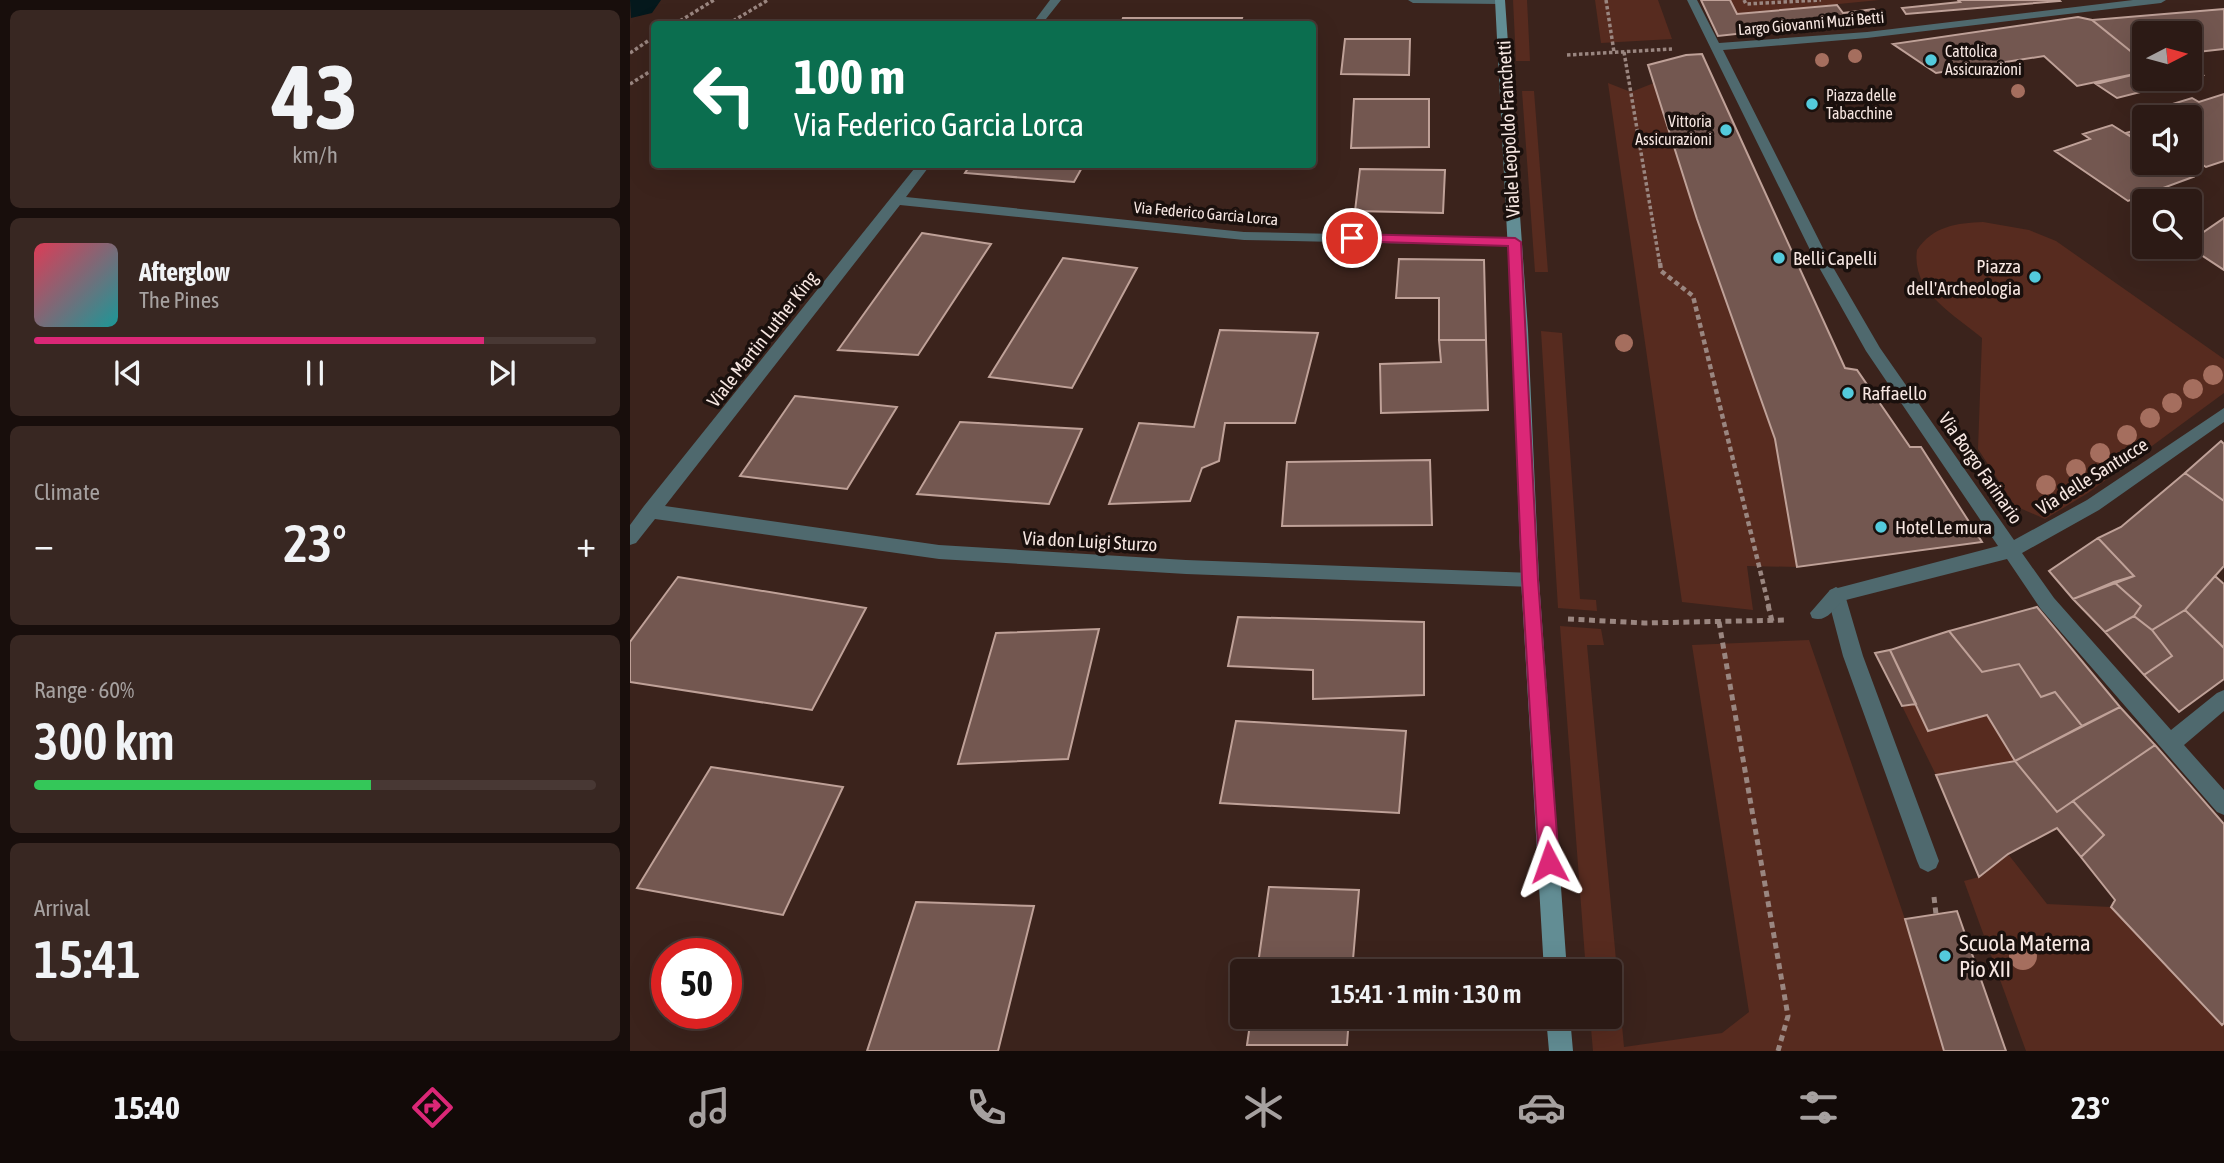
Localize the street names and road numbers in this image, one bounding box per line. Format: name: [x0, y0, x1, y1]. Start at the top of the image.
street label: Largo Giovanni Muzi Betti: [1737, 8, 1885, 39]
street label: Viale Leopoldo Franchetti: [1492, 40, 1524, 218]
street label: Via Federico Garcia Lorca: [1133, 198, 1279, 228]
street label: Viale Martin Luther King: [702, 266, 822, 411]
street label: Via Borgo Farinario: [1935, 408, 2027, 528]
street label: Via delle Santucce: [2032, 433, 2152, 519]
street label: Via don Luigi Sturzo: [1022, 526, 1158, 556]

